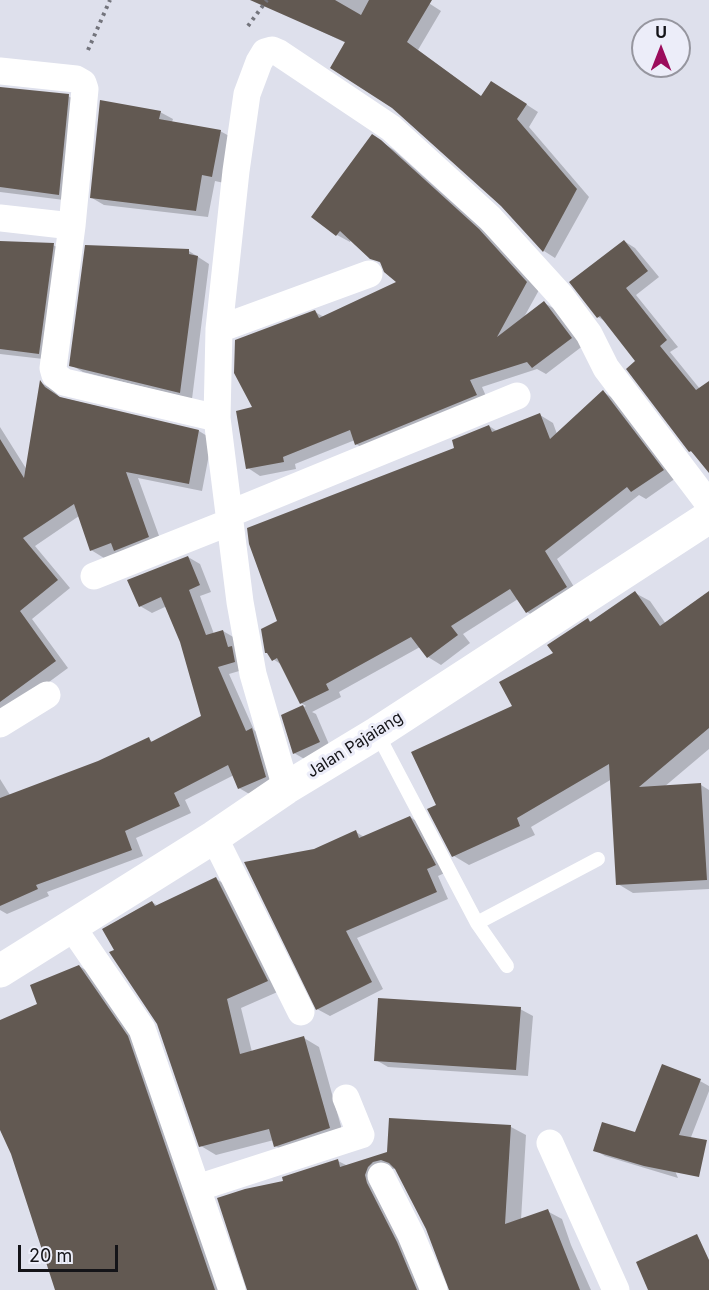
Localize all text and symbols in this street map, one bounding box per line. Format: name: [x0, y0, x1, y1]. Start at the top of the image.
north arrow: [631, 18, 691, 78]
text: U: [655, 22, 667, 42]
street label: Jalan Pajaiang: [304, 708, 406, 782]
scale bar: [21, 1233, 122, 1271]
text: 20 m: [29, 1245, 72, 1266]

